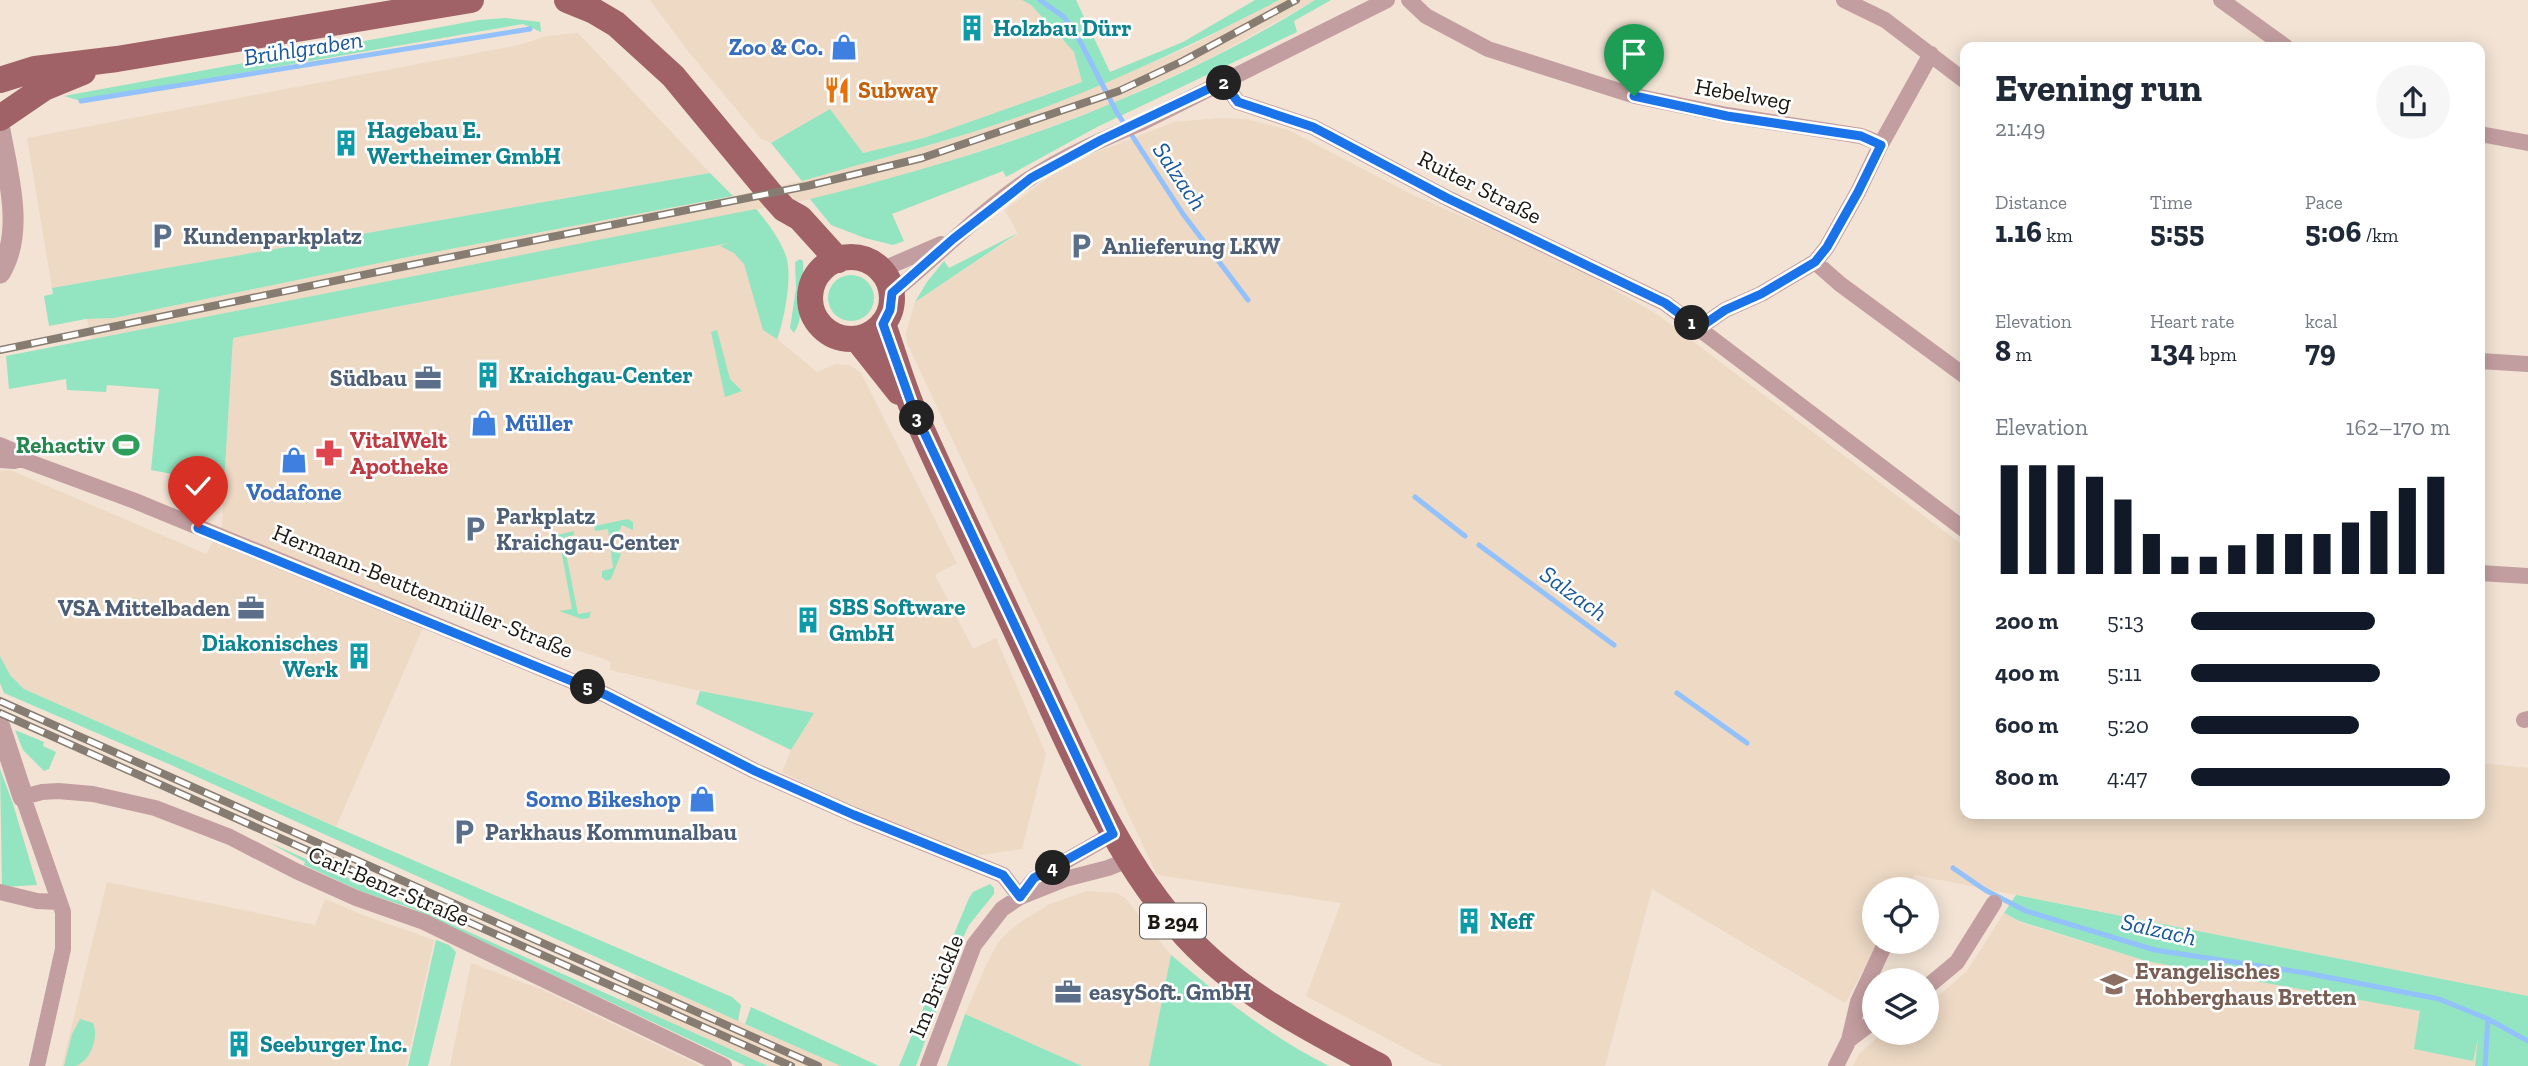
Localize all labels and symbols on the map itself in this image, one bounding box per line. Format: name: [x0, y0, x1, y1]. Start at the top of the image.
building icon: Holzbau Dürr: [957, 13, 987, 43]
place label: Holzbau Dürr: [993, 14, 1131, 42]
water label: Brühlgraben: [241, 24, 365, 72]
pin: [1604, 24, 1664, 96]
shop icon: Zoo & Co.: [829, 32, 859, 62]
place label: Zoo & Co.: [729, 33, 823, 61]
pin: 2: [1206, 66, 1242, 100]
street label: Hebelweg: [1693, 72, 1794, 116]
restaurant icon: Subway: [822, 75, 852, 105]
place label: Subway: [858, 76, 938, 104]
place label: Hagebau E. Wertheimer GmbH: [367, 116, 561, 170]
building icon: Hagebau E. Wertheimer GmbH: [331, 128, 361, 158]
water label: Salzach: [1147, 136, 1213, 216]
street label: Ruiter Straße: [1414, 144, 1546, 230]
parking icon: Kundenparkplatz: [147, 221, 177, 251]
place label: Kundenparkplatz: [183, 222, 362, 250]
parking icon: Anlieferung LKW: [1066, 231, 1096, 261]
place label: Anlieferung LKW: [1102, 232, 1281, 260]
pin: 1: [1674, 306, 1710, 340]
building icon: Kraichgau-Center: [473, 360, 503, 390]
place label: Kraichgau-Center: [509, 361, 693, 389]
office icon: Südbau: [413, 363, 443, 393]
place label: Südbau: [330, 364, 408, 392]
pin: 3: [900, 400, 934, 436]
shop icon: Müller: [469, 408, 499, 438]
place label: Müller: [505, 409, 573, 437]
place label: VitalWelt Apotheke: [350, 426, 448, 480]
sports icon: Rehactiv: [111, 430, 141, 460]
place label: Rehactiv: [16, 431, 105, 459]
pharmacy icon: VitalWelt Apotheke: [314, 438, 344, 468]
shop icon: Vodafone: [279, 445, 309, 475]
pin: [168, 456, 228, 528]
place label: Vodafone: [246, 478, 342, 506]
place label: Parkplatz Kraichgau-Center: [496, 502, 680, 556]
parking icon: Parkplatz Kraichgau-Center: [460, 514, 490, 544]
street label: Hermann-Beuttenmüller-Straße: [269, 518, 577, 664]
water label: Salzach: [1535, 559, 1613, 627]
office icon: VSA Mittelbaden: [236, 593, 266, 623]
place label: SBS Software GmbH: [829, 593, 965, 647]
place label: VSA Mittelbaden: [58, 594, 230, 622]
building icon: SBS Software GmbH: [793, 605, 823, 635]
place label: Diakonisches Werk: [202, 629, 338, 683]
building icon: Diakonisches Werk: [344, 641, 374, 671]
pin: 5: [570, 670, 606, 704]
shop icon: Somo Bikeshop: [687, 784, 717, 814]
place label: Somo Bikeshop: [526, 785, 681, 813]
parking icon: Parkhaus Kommunalbau: [449, 817, 479, 847]
place label: Parkhaus Kommunalbau: [485, 818, 737, 846]
street label: Carl-Benz-Straße: [304, 839, 474, 933]
pin: 4: [1036, 850, 1070, 886]
road number: B 294: [1140, 904, 1206, 939]
building icon: Neff: [1454, 906, 1484, 936]
water label: Salzach: [2119, 906, 2199, 952]
place label: Neff: [1490, 907, 1535, 935]
street label: Im Brückle: [903, 930, 969, 1042]
place label: Evangelisches Hohberghaus Bretten: [2135, 957, 2357, 1011]
school or university icon: Evangelisches Hohberghaus Bretten: [2099, 969, 2129, 999]
office icon: easySoft. GmbH: [1053, 977, 1083, 1007]
place label: easySoft. GmbH: [1089, 978, 1251, 1006]
building icon: Seeburger Inc.: [224, 1029, 254, 1059]
place label: Seeburger Inc.: [260, 1030, 407, 1058]

